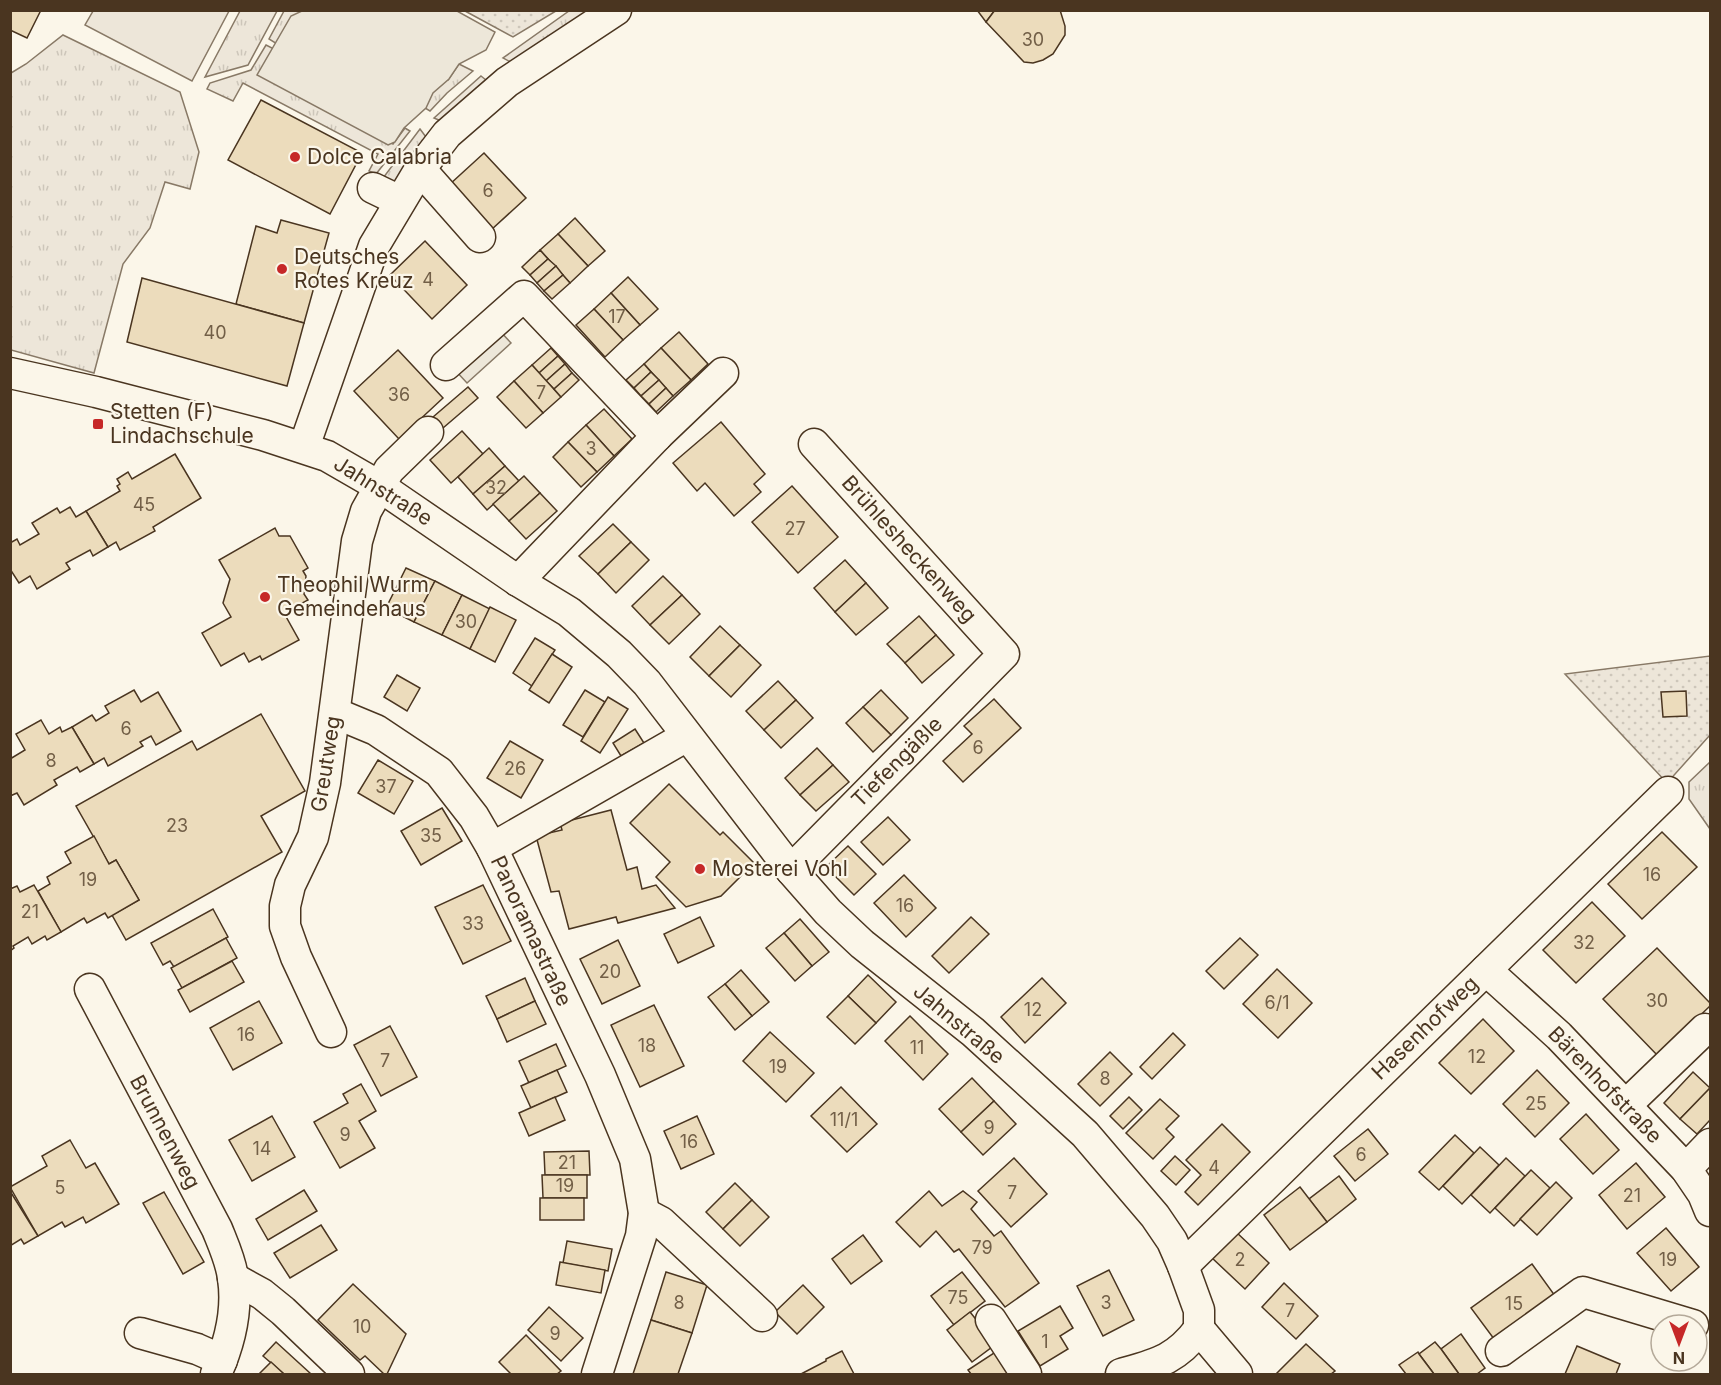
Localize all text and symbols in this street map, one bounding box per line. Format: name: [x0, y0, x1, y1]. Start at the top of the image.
house number: 30: [1022, 29, 1044, 50]
place label: Dolce Calabria: [307, 144, 452, 169]
marker: Dolce Calabria: [288, 150, 302, 164]
house number: 6: [482, 180, 494, 201]
place label: Deutsches Rotes Kreuz: [294, 244, 414, 293]
marker: Deutsches Rotes Kreuz: [275, 262, 289, 276]
house number: 4: [422, 269, 434, 290]
house number: 17: [608, 306, 626, 327]
house number: 40: [204, 322, 226, 343]
house number: 7: [536, 382, 546, 403]
house number: 36: [388, 384, 410, 405]
place label: Stetten (F) Lindachschule: [110, 399, 254, 448]
marker: Stetten (F) Lindachschule: [91, 417, 105, 431]
house number: 3: [585, 438, 597, 459]
street label: Jahnstraße: [329, 450, 437, 531]
street label: Brühlesheckenweg: [837, 470, 982, 627]
house number: 32: [485, 477, 507, 498]
house number: 45: [133, 494, 155, 515]
house number: 27: [784, 518, 806, 539]
place label: Theophil Wurm Gemeindehaus: [277, 572, 429, 621]
marker: Theophil Wurm Gemeindehaus: [258, 590, 272, 604]
house number: 30: [455, 611, 477, 632]
street label: Tiefengäßle: [846, 711, 947, 812]
street label: Greutweg: [306, 714, 345, 814]
house number: 6: [120, 718, 132, 739]
house number: 6: [972, 737, 984, 758]
house number: 8: [45, 750, 57, 771]
house number: 26: [504, 758, 526, 779]
house number: 37: [375, 776, 397, 797]
house number: 23: [166, 815, 188, 836]
house number: 35: [420, 825, 442, 846]
street label: Panoramastraße: [486, 852, 577, 1010]
place label: Mosterei Vohl: [712, 856, 848, 881]
marker: Mosterei Vohl: [693, 862, 707, 876]
house number: 16: [1643, 864, 1661, 885]
house number: 19: [79, 869, 97, 890]
house number: 16: [896, 895, 914, 916]
house number: 21: [21, 901, 39, 922]
house number: 33: [462, 913, 484, 934]
house number: 32: [1573, 932, 1595, 953]
house number: 20: [599, 961, 621, 982]
street label: Hasenhofweg: [1366, 971, 1483, 1085]
street label: Jahnstraße: [909, 978, 1010, 1069]
house number: 30: [1646, 990, 1668, 1011]
house number: 6/1: [1265, 992, 1289, 1013]
house number: 12: [1024, 999, 1042, 1020]
street label: Bärenhofstraße: [1543, 1021, 1667, 1148]
house number: 16: [237, 1024, 255, 1045]
house number: 18: [638, 1035, 656, 1056]
house number: 11: [910, 1037, 924, 1058]
house number: 12: [1468, 1046, 1486, 1067]
house number: 7: [380, 1050, 390, 1071]
house number: 19: [769, 1056, 787, 1077]
house number: 8: [1099, 1068, 1111, 1089]
street label: Brunnenweg: [125, 1071, 206, 1193]
house number: 25: [1525, 1093, 1547, 1114]
house number: 11/1: [830, 1109, 858, 1130]
house number: 9: [983, 1117, 995, 1138]
house number: 9: [339, 1124, 351, 1145]
house number: 16: [680, 1131, 698, 1152]
house number: 14: [253, 1138, 271, 1159]
house number: 6: [1355, 1144, 1367, 1165]
house number: 21: [558, 1152, 576, 1173]
house number: 4: [1208, 1157, 1220, 1178]
house number: 19: [556, 1175, 574, 1196]
house number: 5: [55, 1177, 65, 1198]
house number: 7: [1007, 1182, 1017, 1203]
house number: 21: [1623, 1185, 1641, 1206]
house number: 79: [971, 1237, 993, 1258]
house number: 2: [1235, 1249, 1245, 1270]
house number: 19: [1659, 1249, 1677, 1270]
house number: 75: [948, 1287, 968, 1308]
house number: 8: [673, 1292, 685, 1313]
house number: 3: [1100, 1292, 1112, 1313]
house number: 15: [1505, 1293, 1523, 1314]
house number: 7: [1285, 1300, 1295, 1321]
north arrow: [1649, 1313, 1709, 1373]
house number: 10: [353, 1316, 371, 1337]
house number: 9: [549, 1323, 561, 1344]
house number: 1: [1041, 1331, 1049, 1352]
text: N: [1673, 1348, 1685, 1368]

